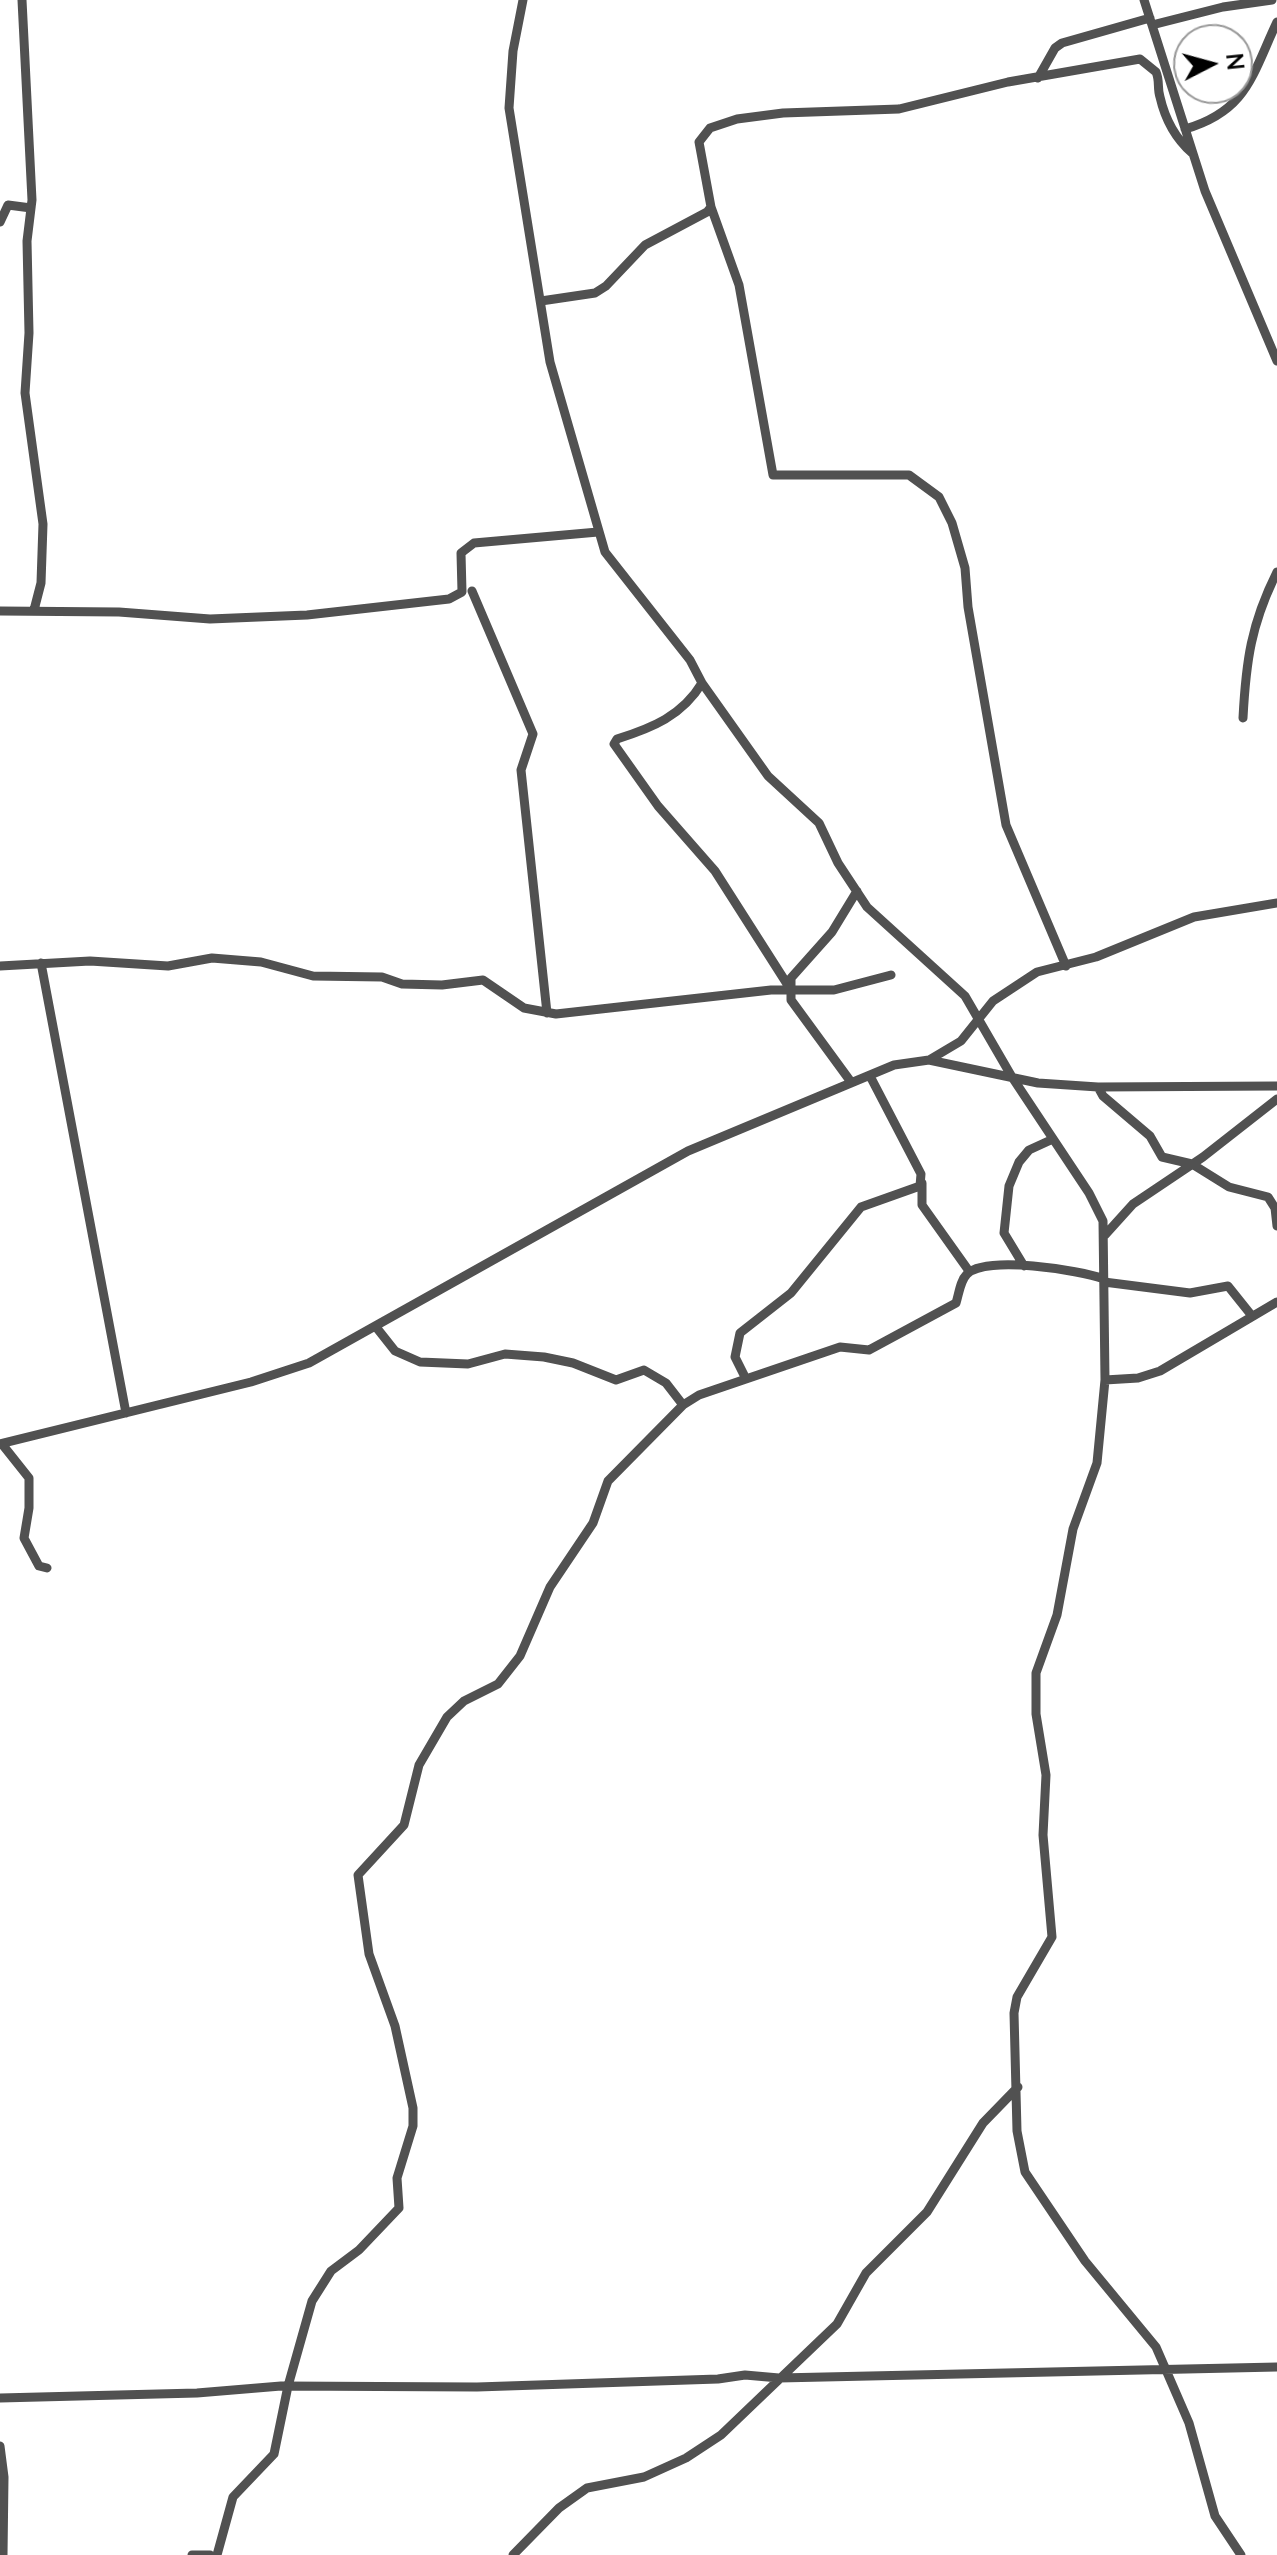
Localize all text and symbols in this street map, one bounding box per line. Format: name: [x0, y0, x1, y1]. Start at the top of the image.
north arrow: [1173, 24, 1253, 104]
text: N: [1221, 52, 1250, 71]

